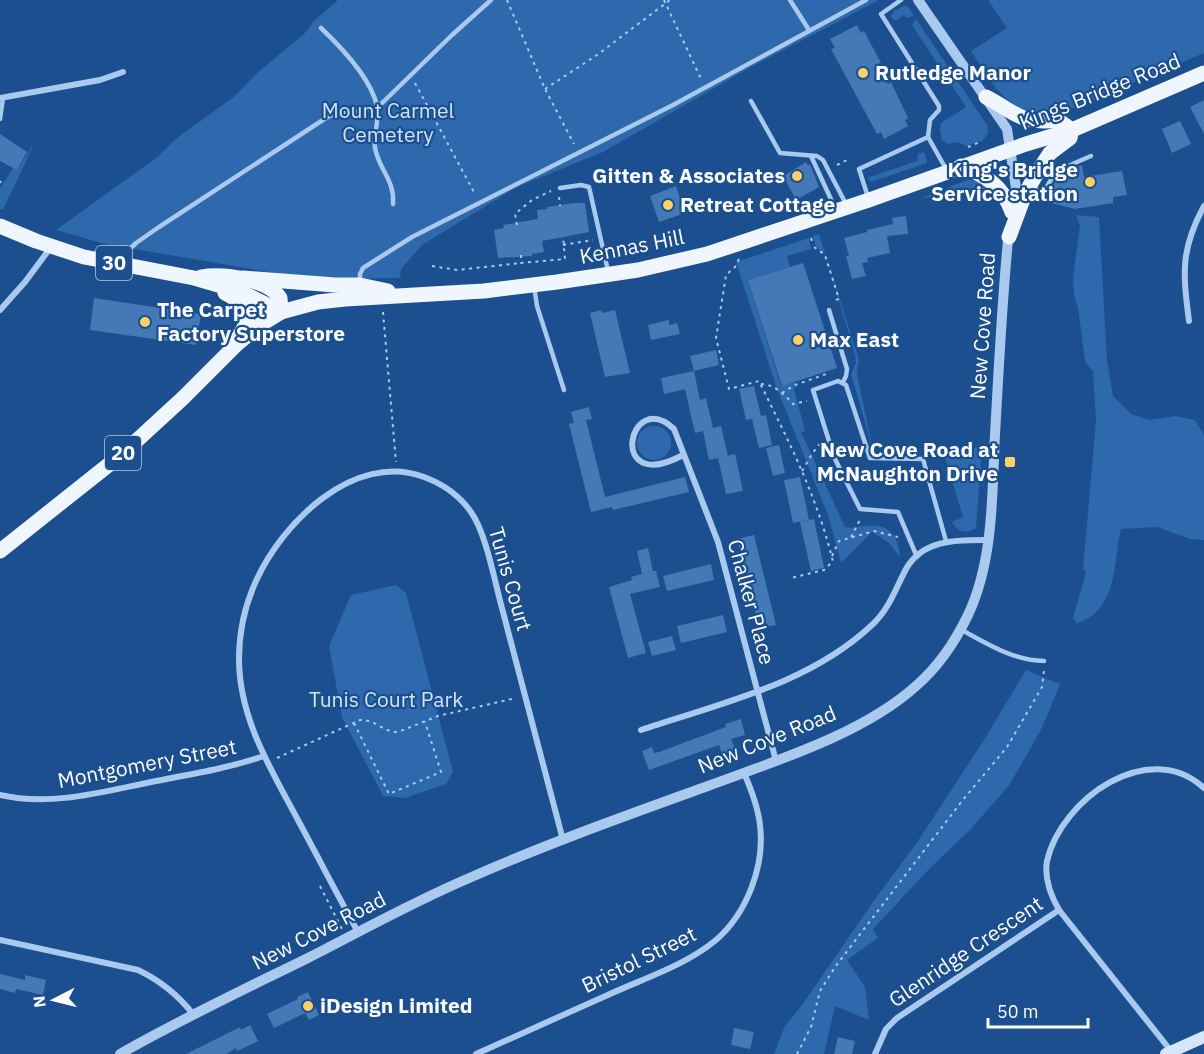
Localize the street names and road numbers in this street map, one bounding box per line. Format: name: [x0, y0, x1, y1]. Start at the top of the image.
street label: Kings Bridge Road: [1015, 46, 1184, 136]
street label: Kennas Hill: [577, 222, 687, 270]
road number: 30: [96, 246, 132, 280]
street label: New Cove Road: [963, 252, 1001, 400]
road number: 20: [105, 436, 141, 470]
street label: Tunis Court: [483, 523, 539, 634]
street label: Chalker Place: [722, 536, 782, 667]
street label: New Cove Road: [693, 699, 840, 780]
street label: Montgomery Street: [55, 732, 239, 794]
street label: New Cove Road: [247, 884, 390, 976]
street label: Glenridge Crescent: [883, 889, 1048, 1013]
street label: Bristol Street: [577, 919, 700, 999]

